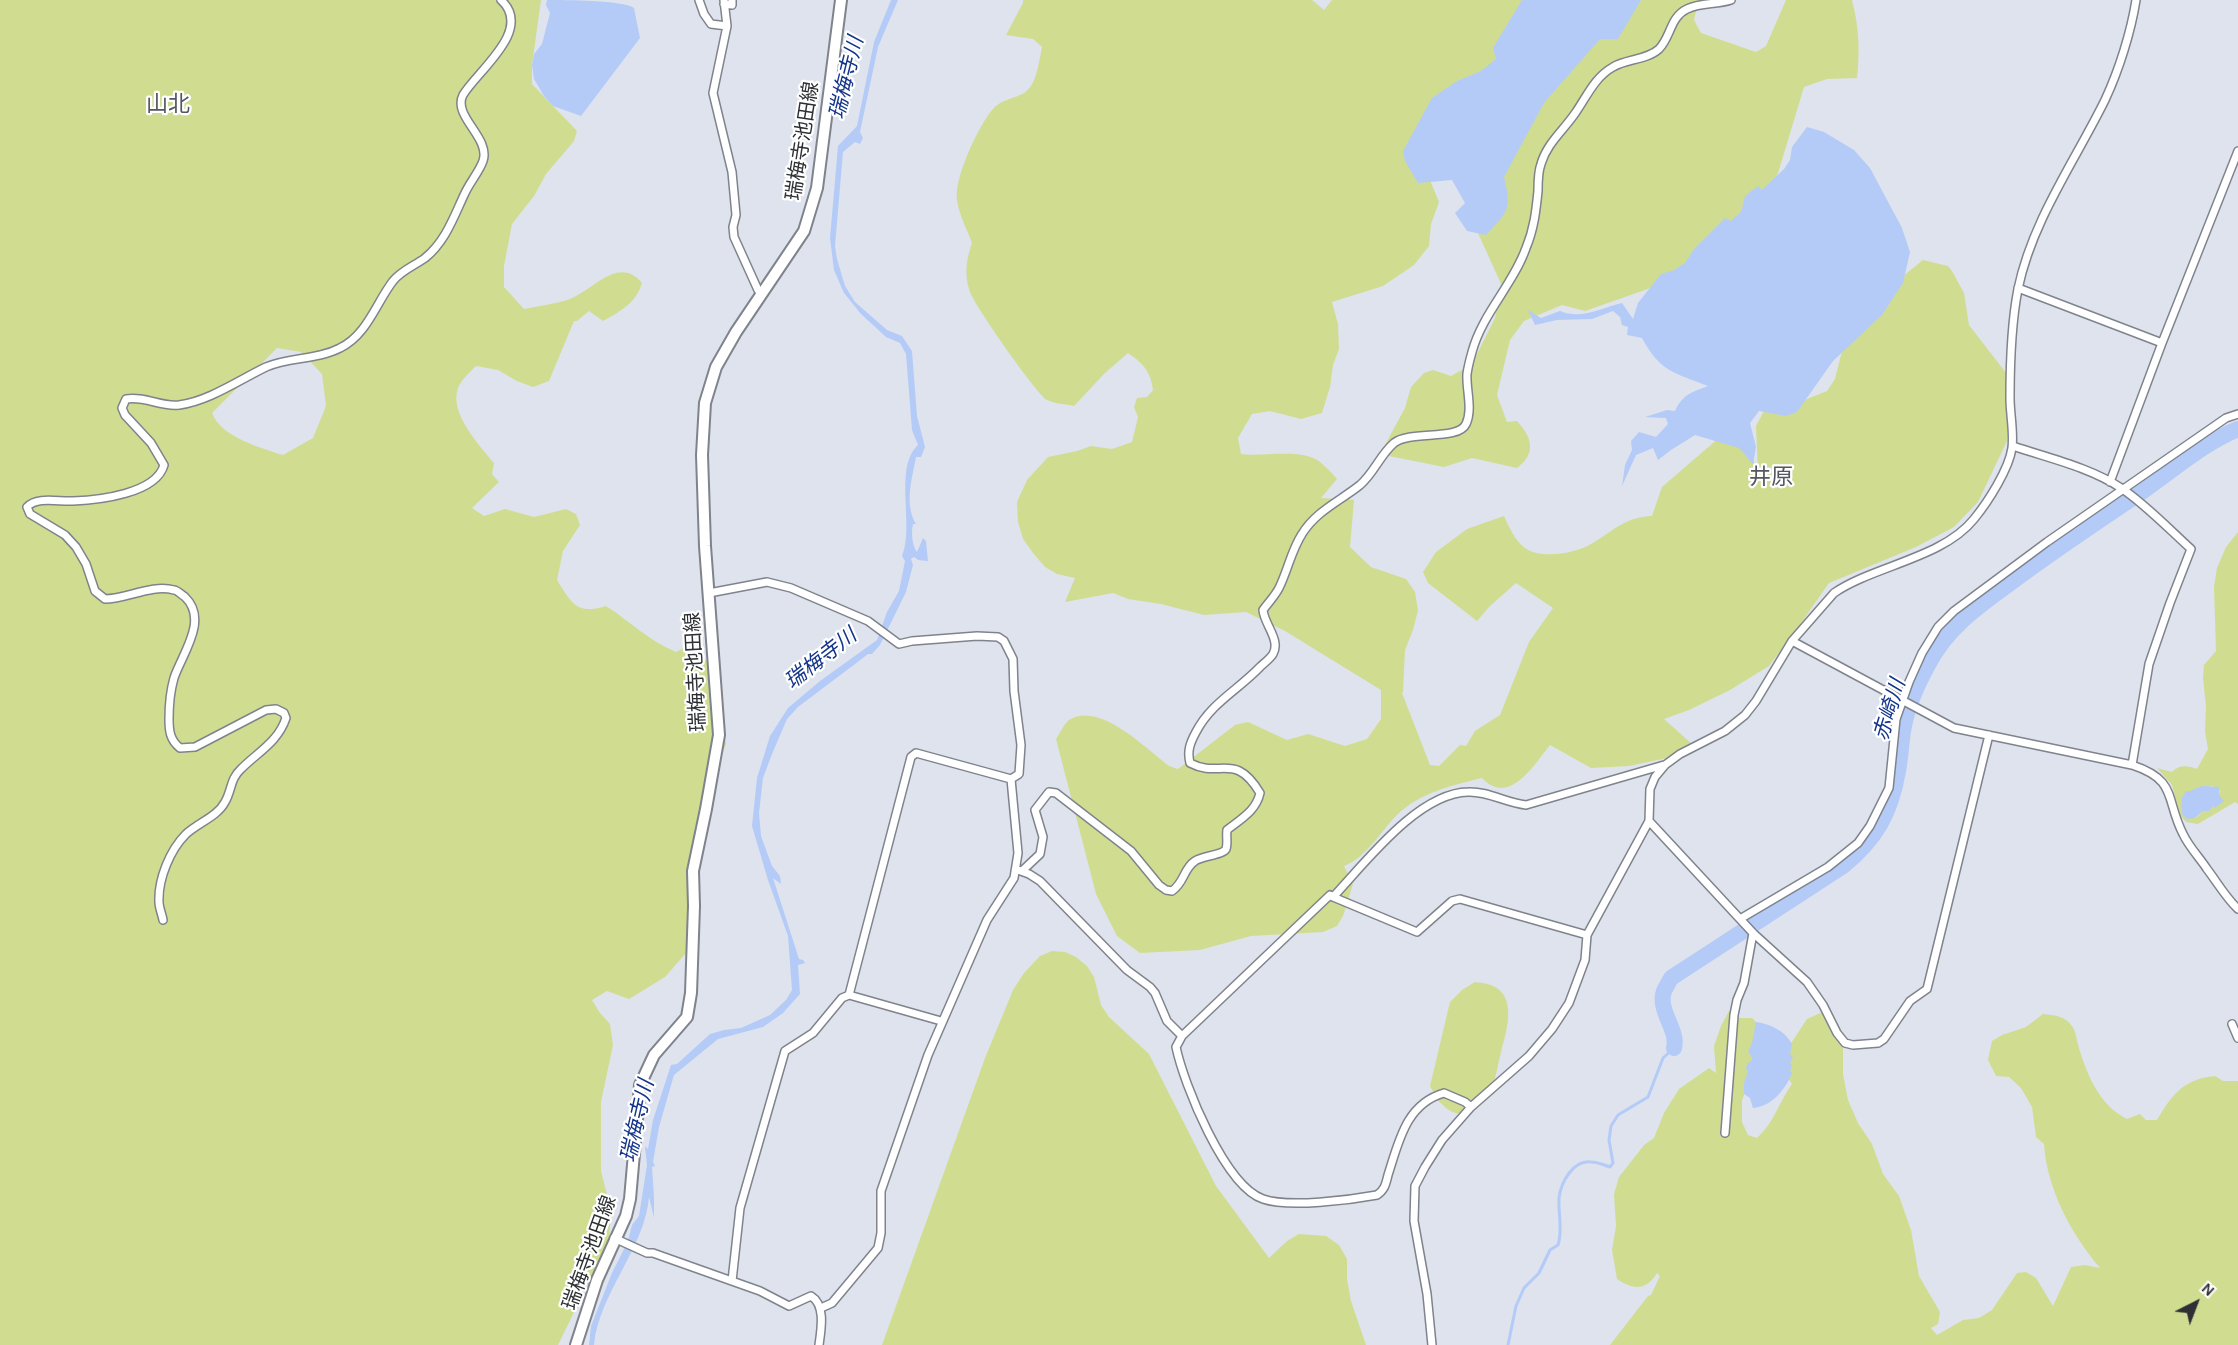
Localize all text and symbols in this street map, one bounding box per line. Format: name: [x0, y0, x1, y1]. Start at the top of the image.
water label: 瑞梅寺川: [825, 34, 869, 122]
street label: 瑞梅寺池田線: [782, 80, 824, 202]
district label: 山北: [146, 92, 190, 118]
district label: 井原: [1749, 465, 1793, 491]
street label: 瑞梅寺池田線: [681, 611, 711, 733]
water label: 瑞梅寺川: [780, 623, 862, 695]
water label: 赤崎川: [1869, 676, 1911, 744]
water label: 瑞梅寺川: [616, 1077, 660, 1165]
street label: 瑞梅寺池田線: [558, 1193, 622, 1313]
north arrow: [2166, 1273, 2226, 1333]
text: N: [2198, 1278, 2219, 1300]

